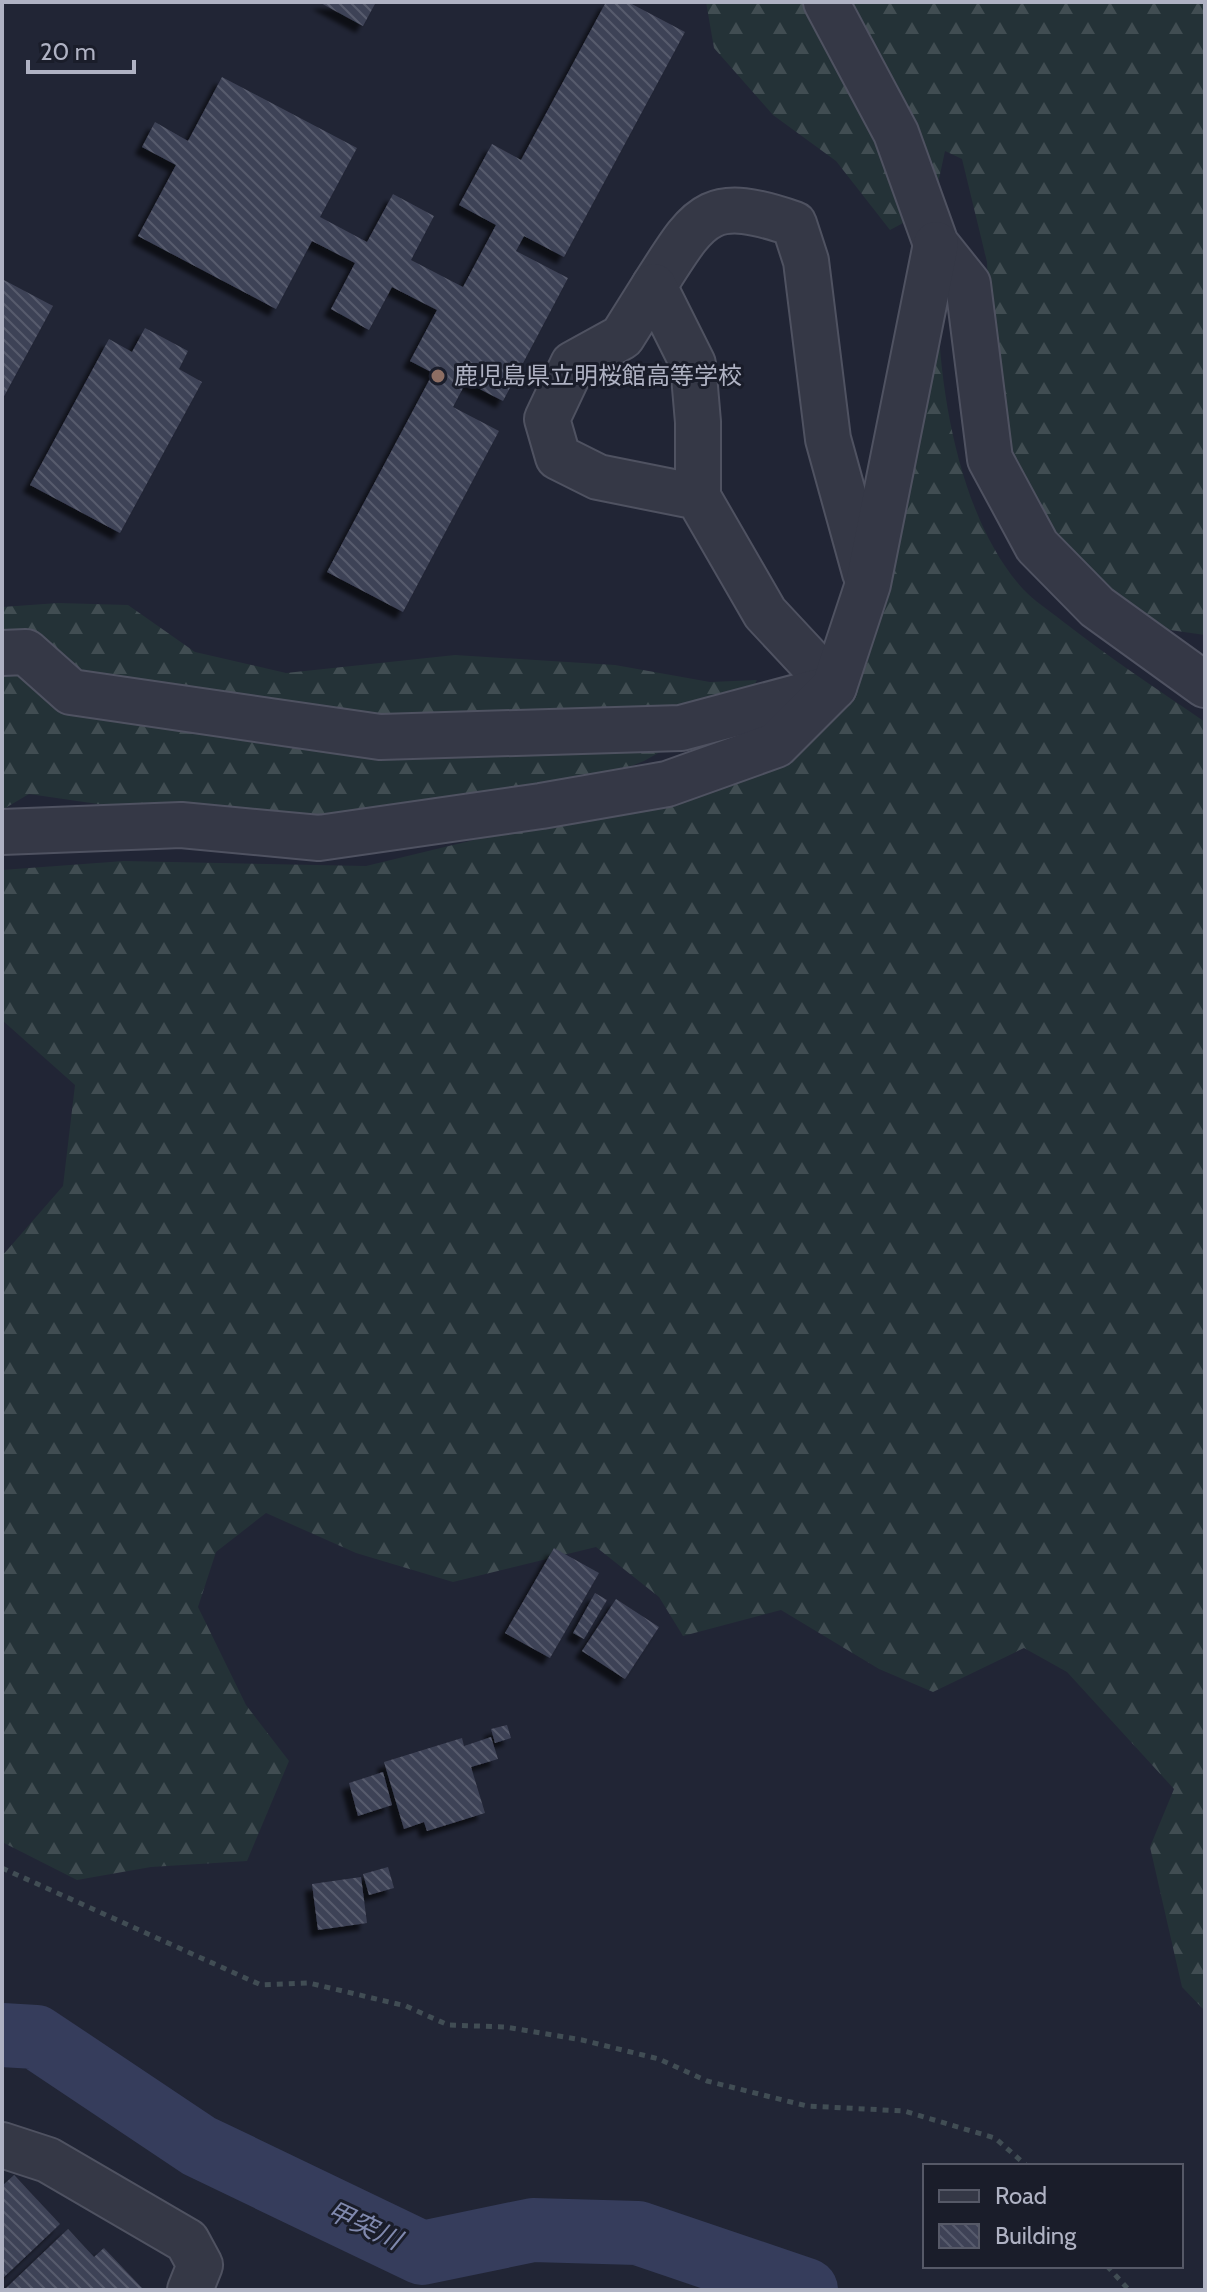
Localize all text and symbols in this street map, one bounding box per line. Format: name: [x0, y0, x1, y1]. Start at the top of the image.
scale bar: [28, 24, 134, 74]
text: 20 m: [40, 37, 96, 66]
place label: 鹿児島県立明桜館高等学校: [454, 361, 742, 390]
marker: 鹿児島県立明桜館高等学校: [429, 367, 447, 385]
legend: [923, 2164, 1183, 2268]
text: Road: [995, 2181, 1047, 2210]
water label: 甲突川: [322, 2194, 409, 2257]
text: Building: [995, 2221, 1077, 2250]

